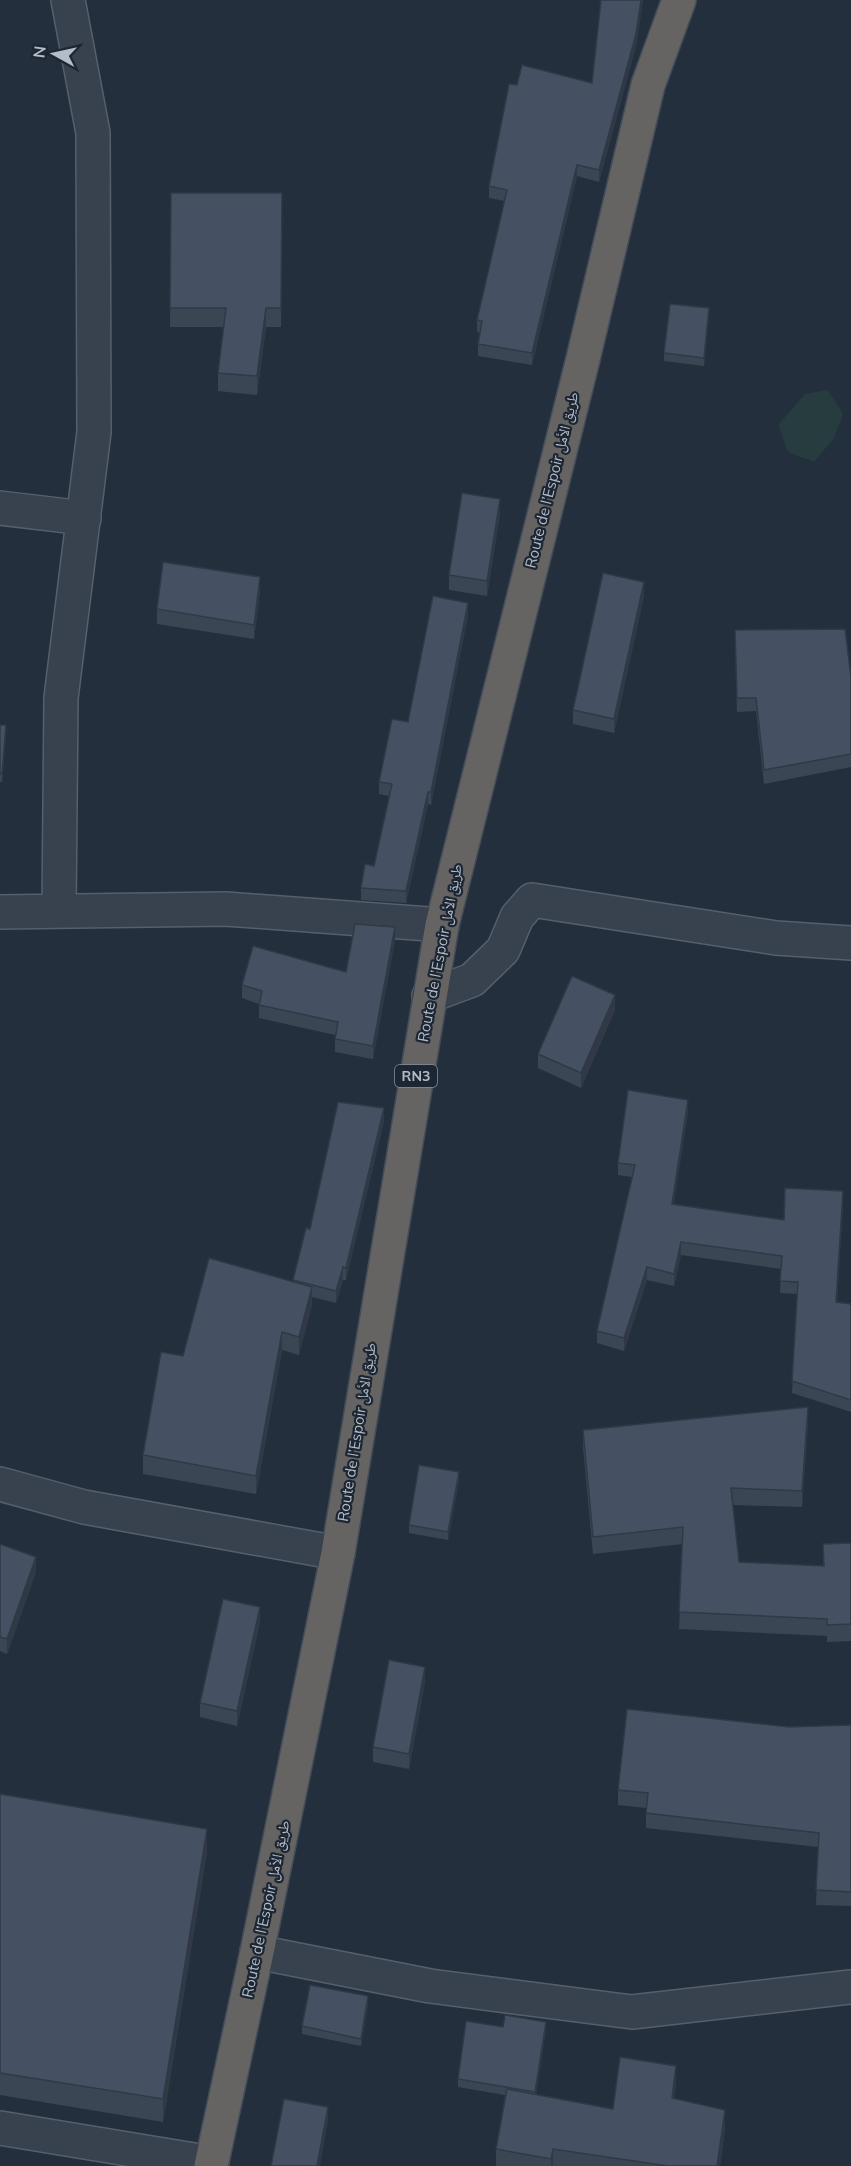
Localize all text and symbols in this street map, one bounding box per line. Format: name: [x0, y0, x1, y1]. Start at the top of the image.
north arrow: [24, 24, 84, 84]
text: N: [28, 45, 50, 59]
street label: Route de l’Espoir طريق الأمل: [520, 390, 584, 570]
street label: Route de l’Espoir طريق الأمل: [413, 862, 467, 1044]
road number: RN3: [395, 1065, 437, 1087]
street label: Route de l’Espoir طريق الأمل: [333, 1341, 381, 1523]
street label: Route de l’Espoir طريق الأمل: [237, 1818, 295, 2000]

